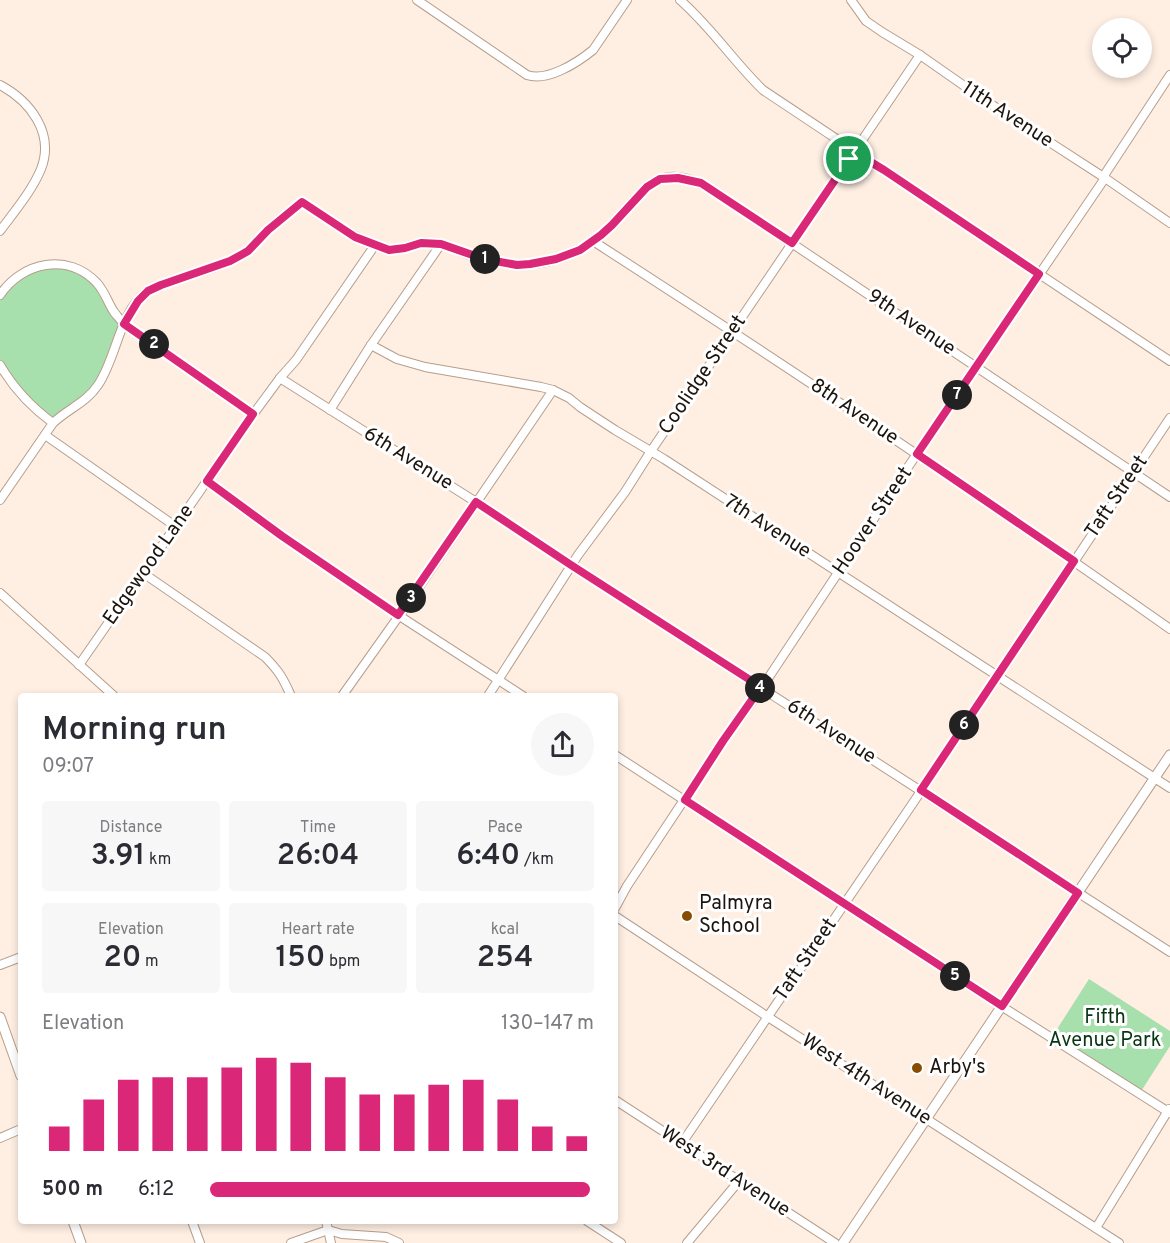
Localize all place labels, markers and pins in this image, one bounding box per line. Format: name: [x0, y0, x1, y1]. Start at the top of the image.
pin: [823, 133, 874, 184]
pin: 1: [470, 244, 500, 274]
pin: 2: [139, 329, 169, 359]
pin: 7: [942, 380, 972, 410]
pin: 3: [396, 583, 426, 613]
pin: 4: [745, 673, 775, 703]
pin: 6: [949, 710, 979, 740]
place label: Palmyra School: [699, 891, 773, 940]
marker: Palmyra School: [680, 909, 694, 923]
pin: 5: [940, 961, 970, 991]
place label: Arby's: [929, 1055, 986, 1081]
marker: Arby's: [910, 1061, 924, 1075]

